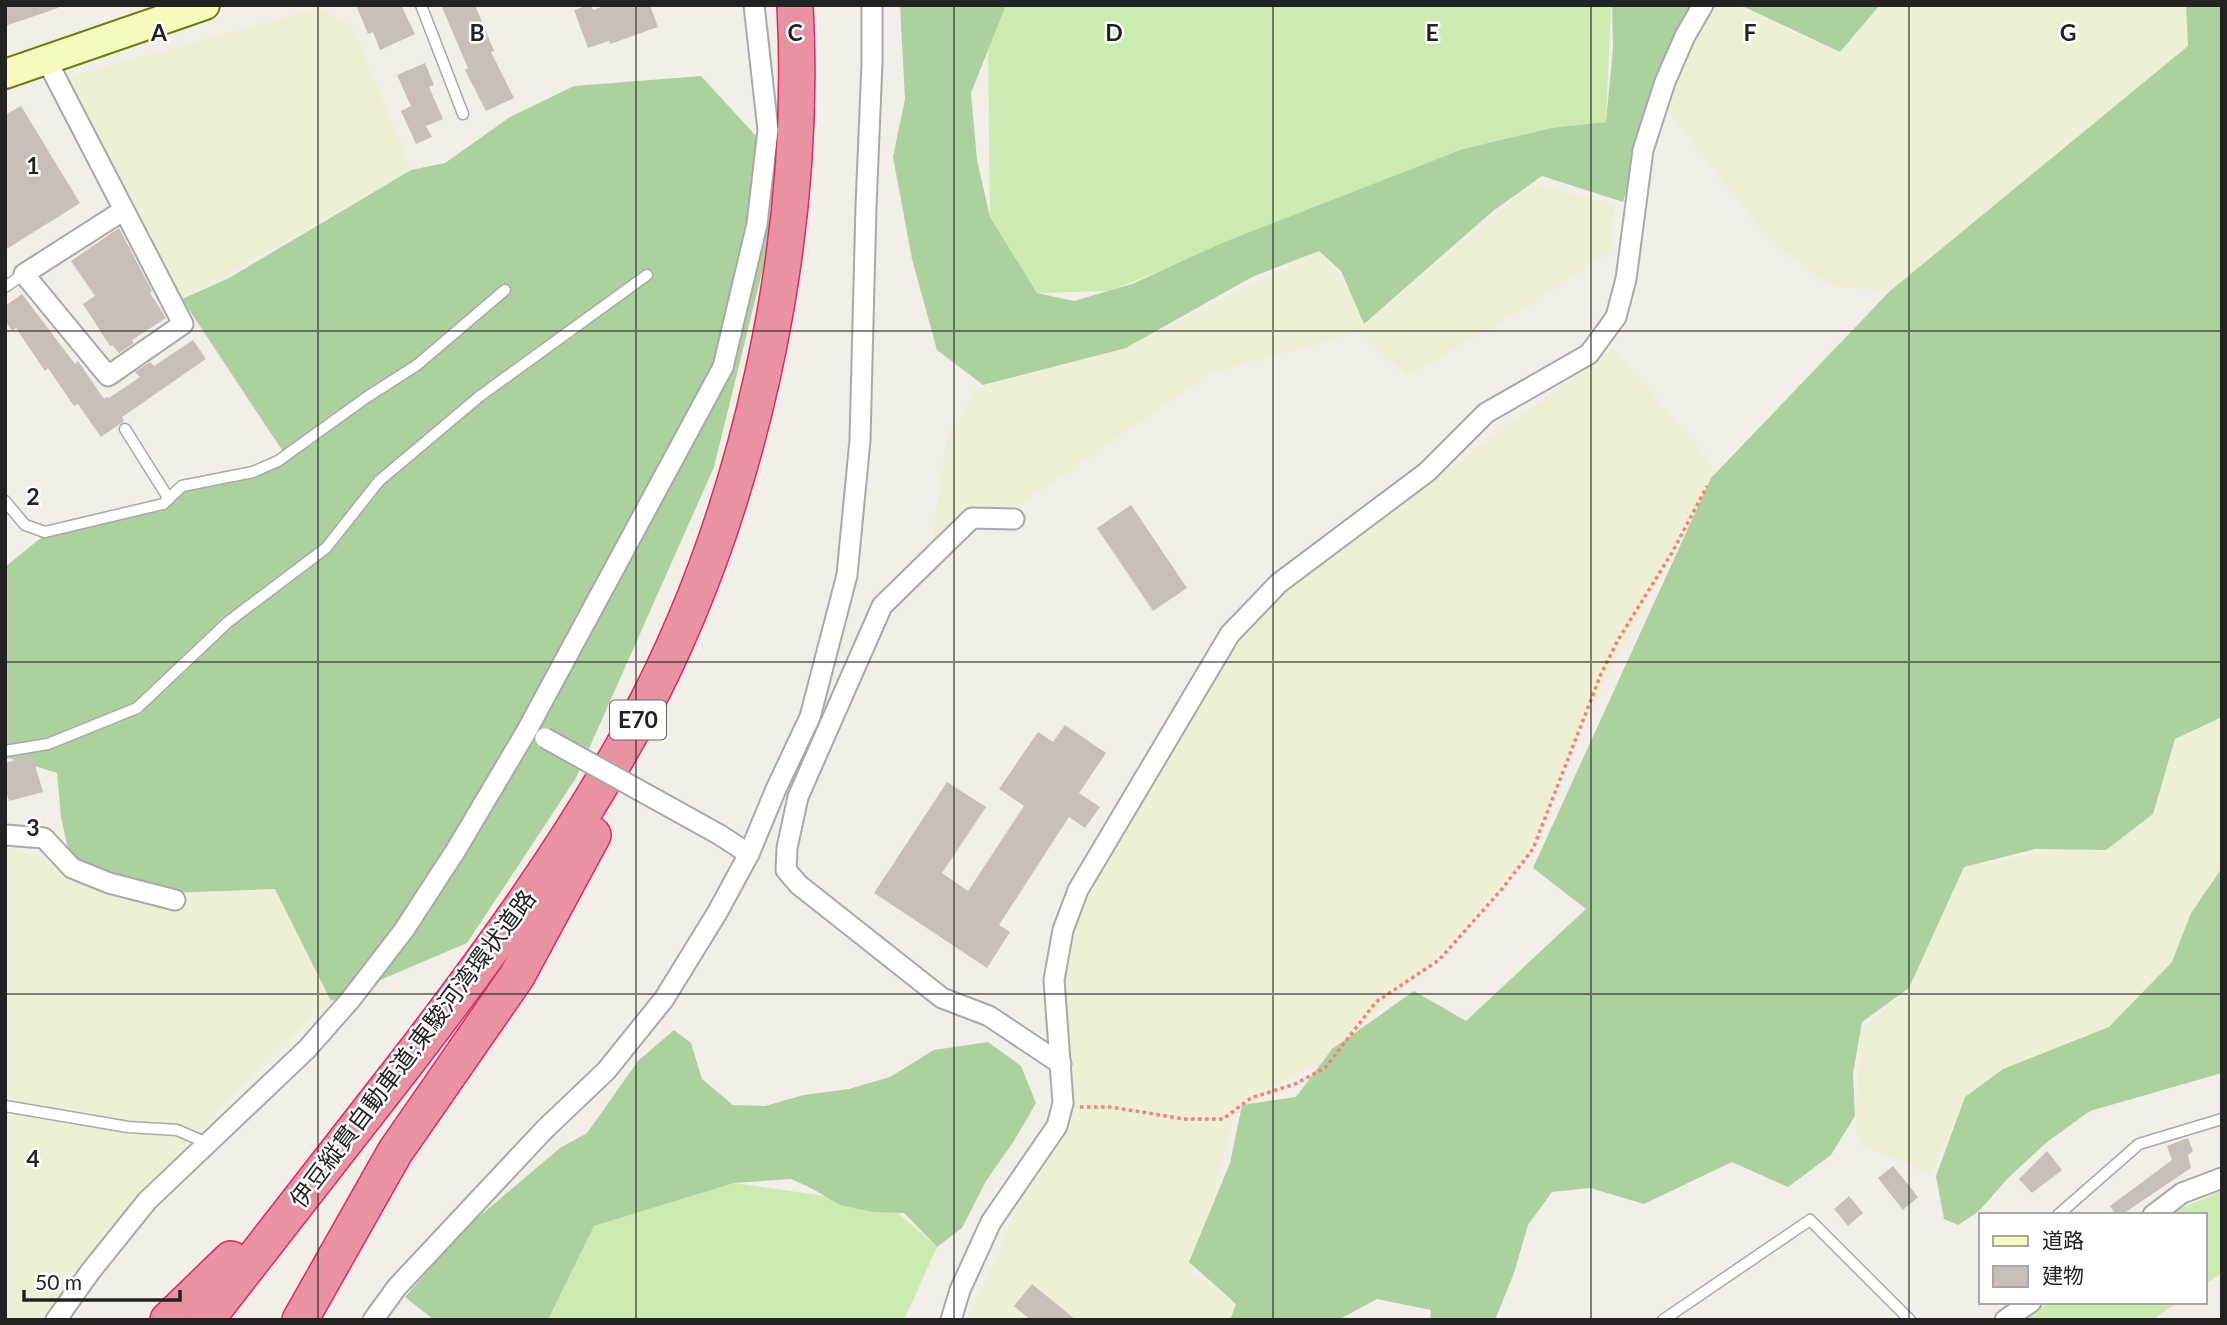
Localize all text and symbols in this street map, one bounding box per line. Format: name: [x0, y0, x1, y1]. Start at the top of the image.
text: A: [150, 18, 168, 46]
text: B: [469, 18, 485, 46]
text: C: [787, 18, 803, 46]
text: D: [1105, 18, 1123, 46]
text: E: [1425, 18, 1439, 46]
text: F: [1743, 18, 1757, 46]
text: G: [2060, 18, 2076, 46]
text: 1: [26, 151, 40, 179]
text: 2: [26, 482, 40, 510]
road number: E70: [610, 700, 666, 740]
text: 3: [26, 813, 40, 841]
street label: 伊豆縦貫自動車道;東駿河湾環状道路: [283, 884, 541, 1213]
text: 4: [26, 1144, 40, 1172]
legend: [1979, 1213, 2206, 1304]
text: 道路: [2042, 1227, 2084, 1252]
scale bar: [24, 1258, 180, 1302]
text: 建物: [2042, 1262, 2084, 1287]
text: 50 m: [35, 1269, 82, 1294]

